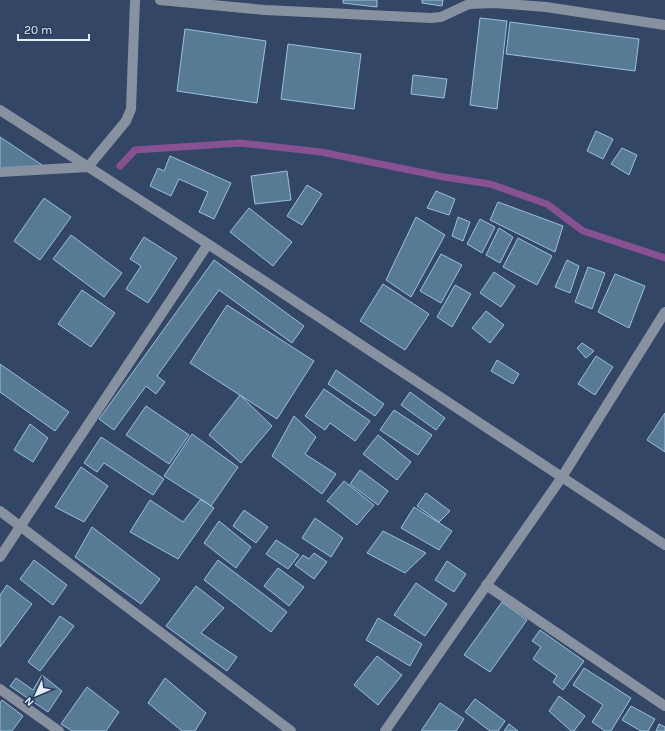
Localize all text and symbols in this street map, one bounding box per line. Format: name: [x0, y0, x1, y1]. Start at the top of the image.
scale bar: [18, 16, 89, 42]
text: 20 m: [24, 23, 52, 37]
north arrow: [16, 675, 56, 715]
text: N: [22, 694, 37, 709]

